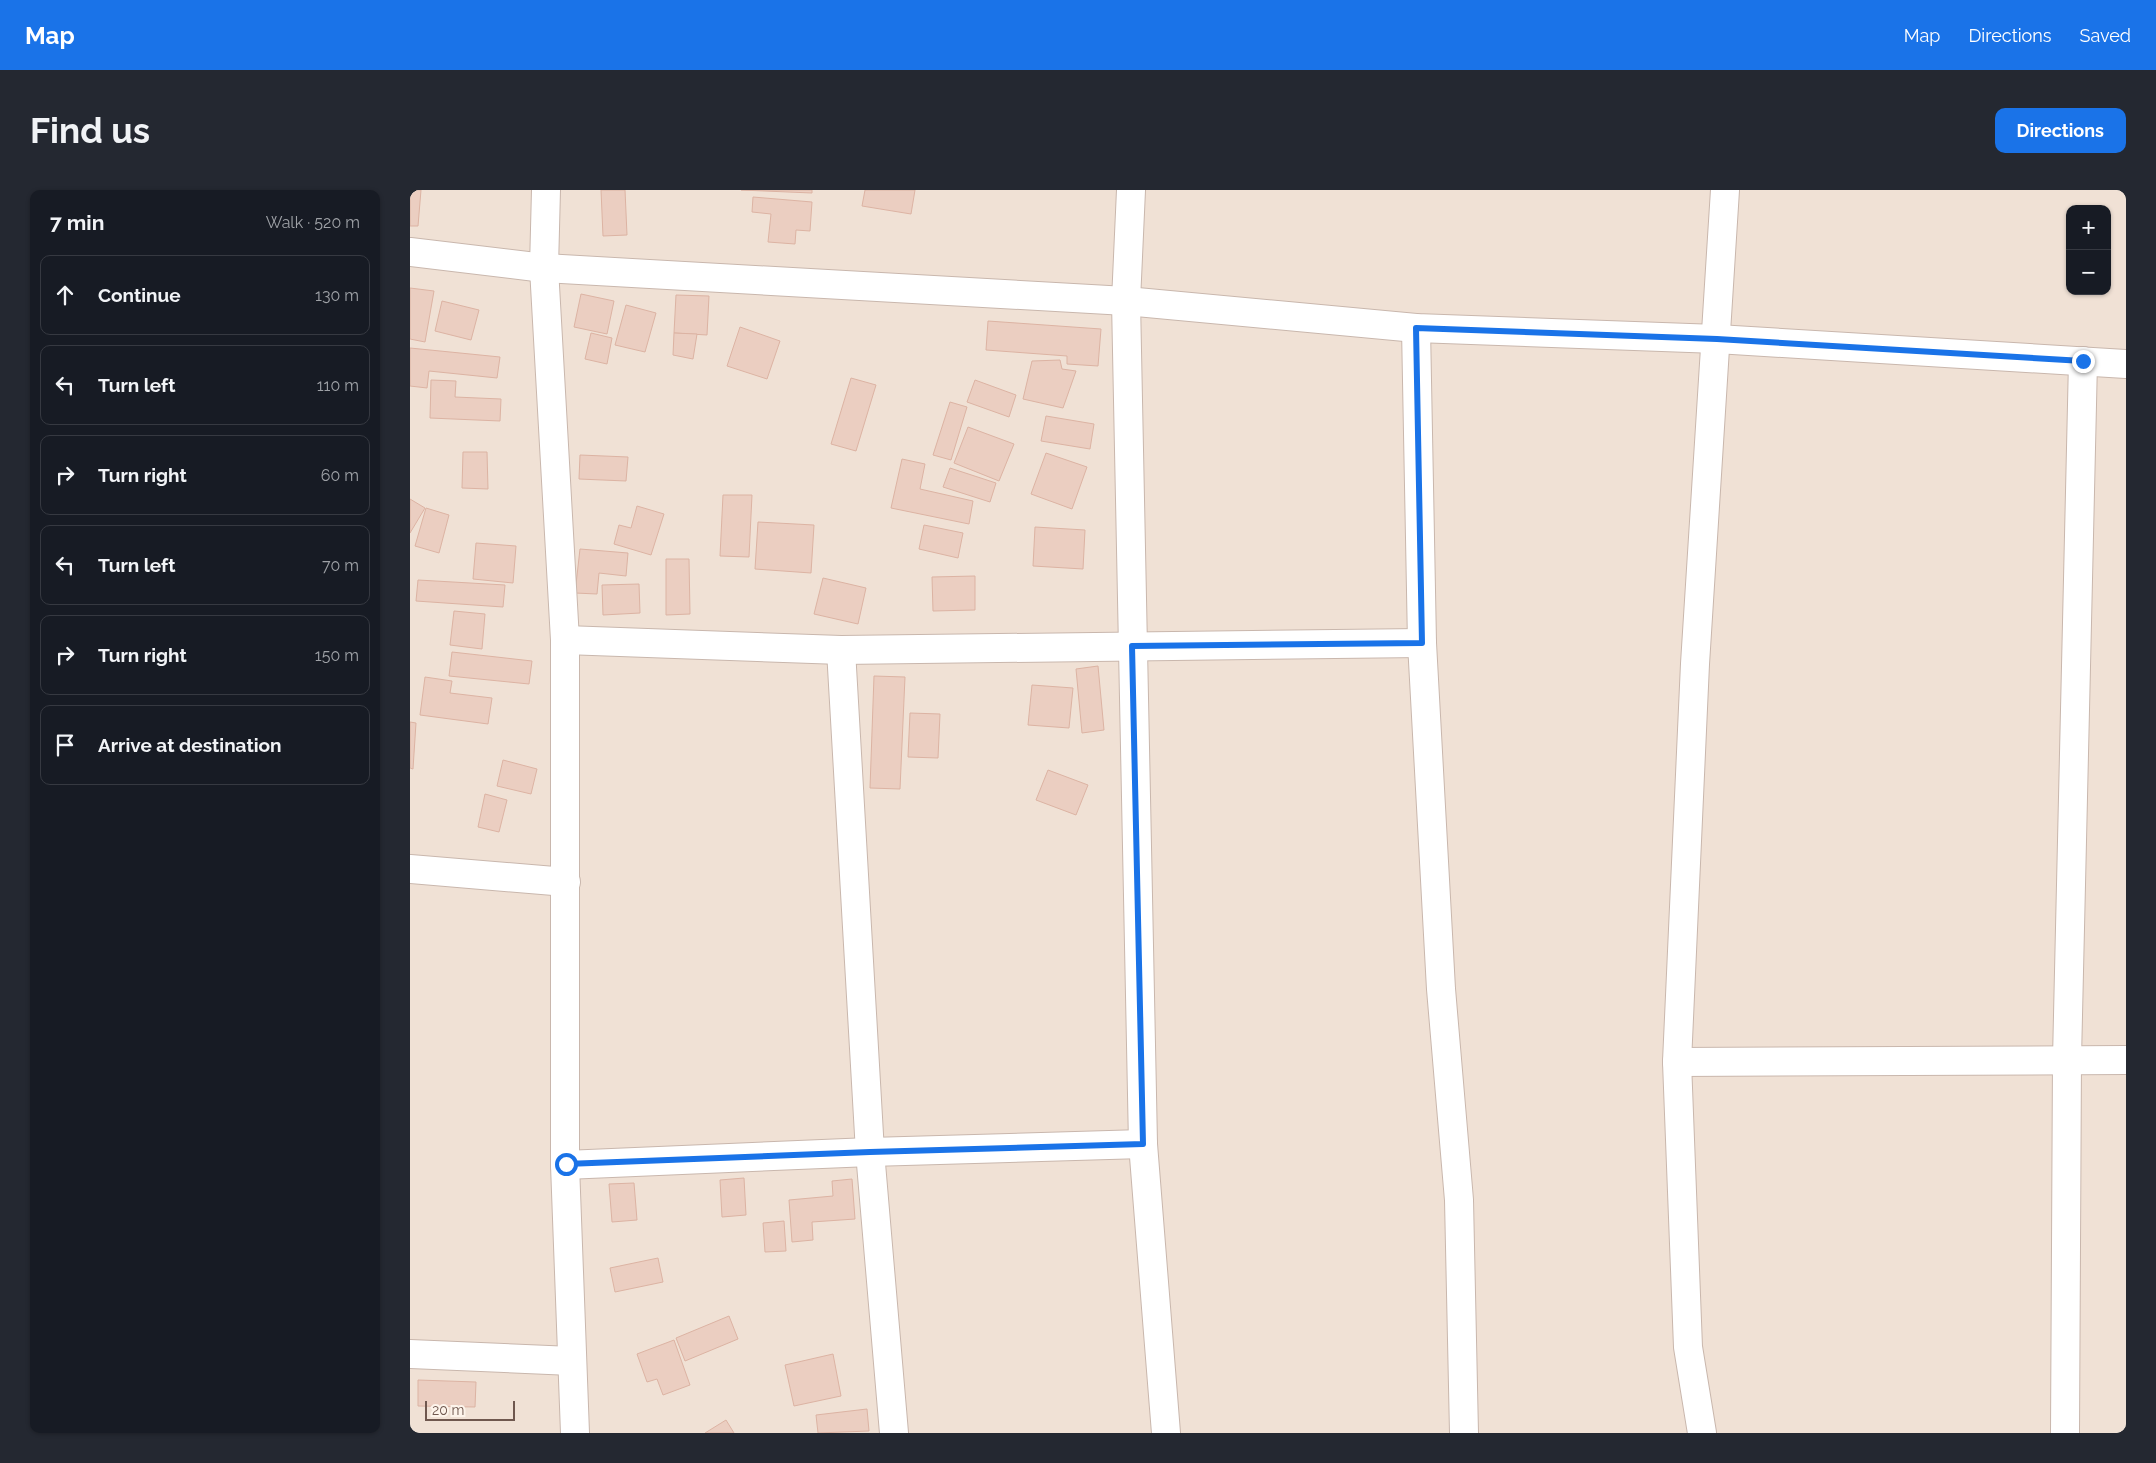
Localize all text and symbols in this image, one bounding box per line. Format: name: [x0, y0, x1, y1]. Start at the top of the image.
text: Map: [25, 21, 75, 50]
text: Map: [1904, 25, 1940, 46]
text: Directions: [1968, 25, 2052, 46]
text: Saved: [2080, 25, 2131, 46]
button: Directions: [1995, 108, 2126, 153]
text: Find us: [30, 110, 150, 151]
map controls: [2066, 205, 2111, 295]
button: +: [2066, 205, 2111, 250]
text: 7 min: [50, 210, 104, 235]
text: Walk · 520 m: [266, 213, 360, 232]
button: −: [2066, 250, 2111, 295]
icon: ahead: [51, 281, 79, 309]
text: Continue: [98, 284, 181, 306]
text: 130 m: [315, 286, 359, 305]
route end: [2072, 350, 2095, 373]
icon: left: [51, 371, 79, 399]
text: Turn left: [98, 374, 175, 396]
text: 110 m: [317, 376, 359, 395]
icon: right: [51, 461, 79, 489]
text: Turn right: [98, 464, 187, 486]
text: 60 m: [321, 466, 359, 485]
icon: left: [51, 551, 79, 579]
text: Turn left: [98, 554, 175, 576]
text: 70 m: [322, 556, 359, 575]
icon: right: [51, 641, 79, 669]
text: Turn right: [98, 644, 187, 666]
text: 150 m: [315, 646, 359, 665]
icon: arrive: [51, 731, 79, 759]
text: Arrive at destination: [98, 734, 282, 756]
route start: [555, 1153, 578, 1176]
scale bar: [425, 1398, 515, 1421]
text: 20 m: [432, 1402, 464, 1418]

